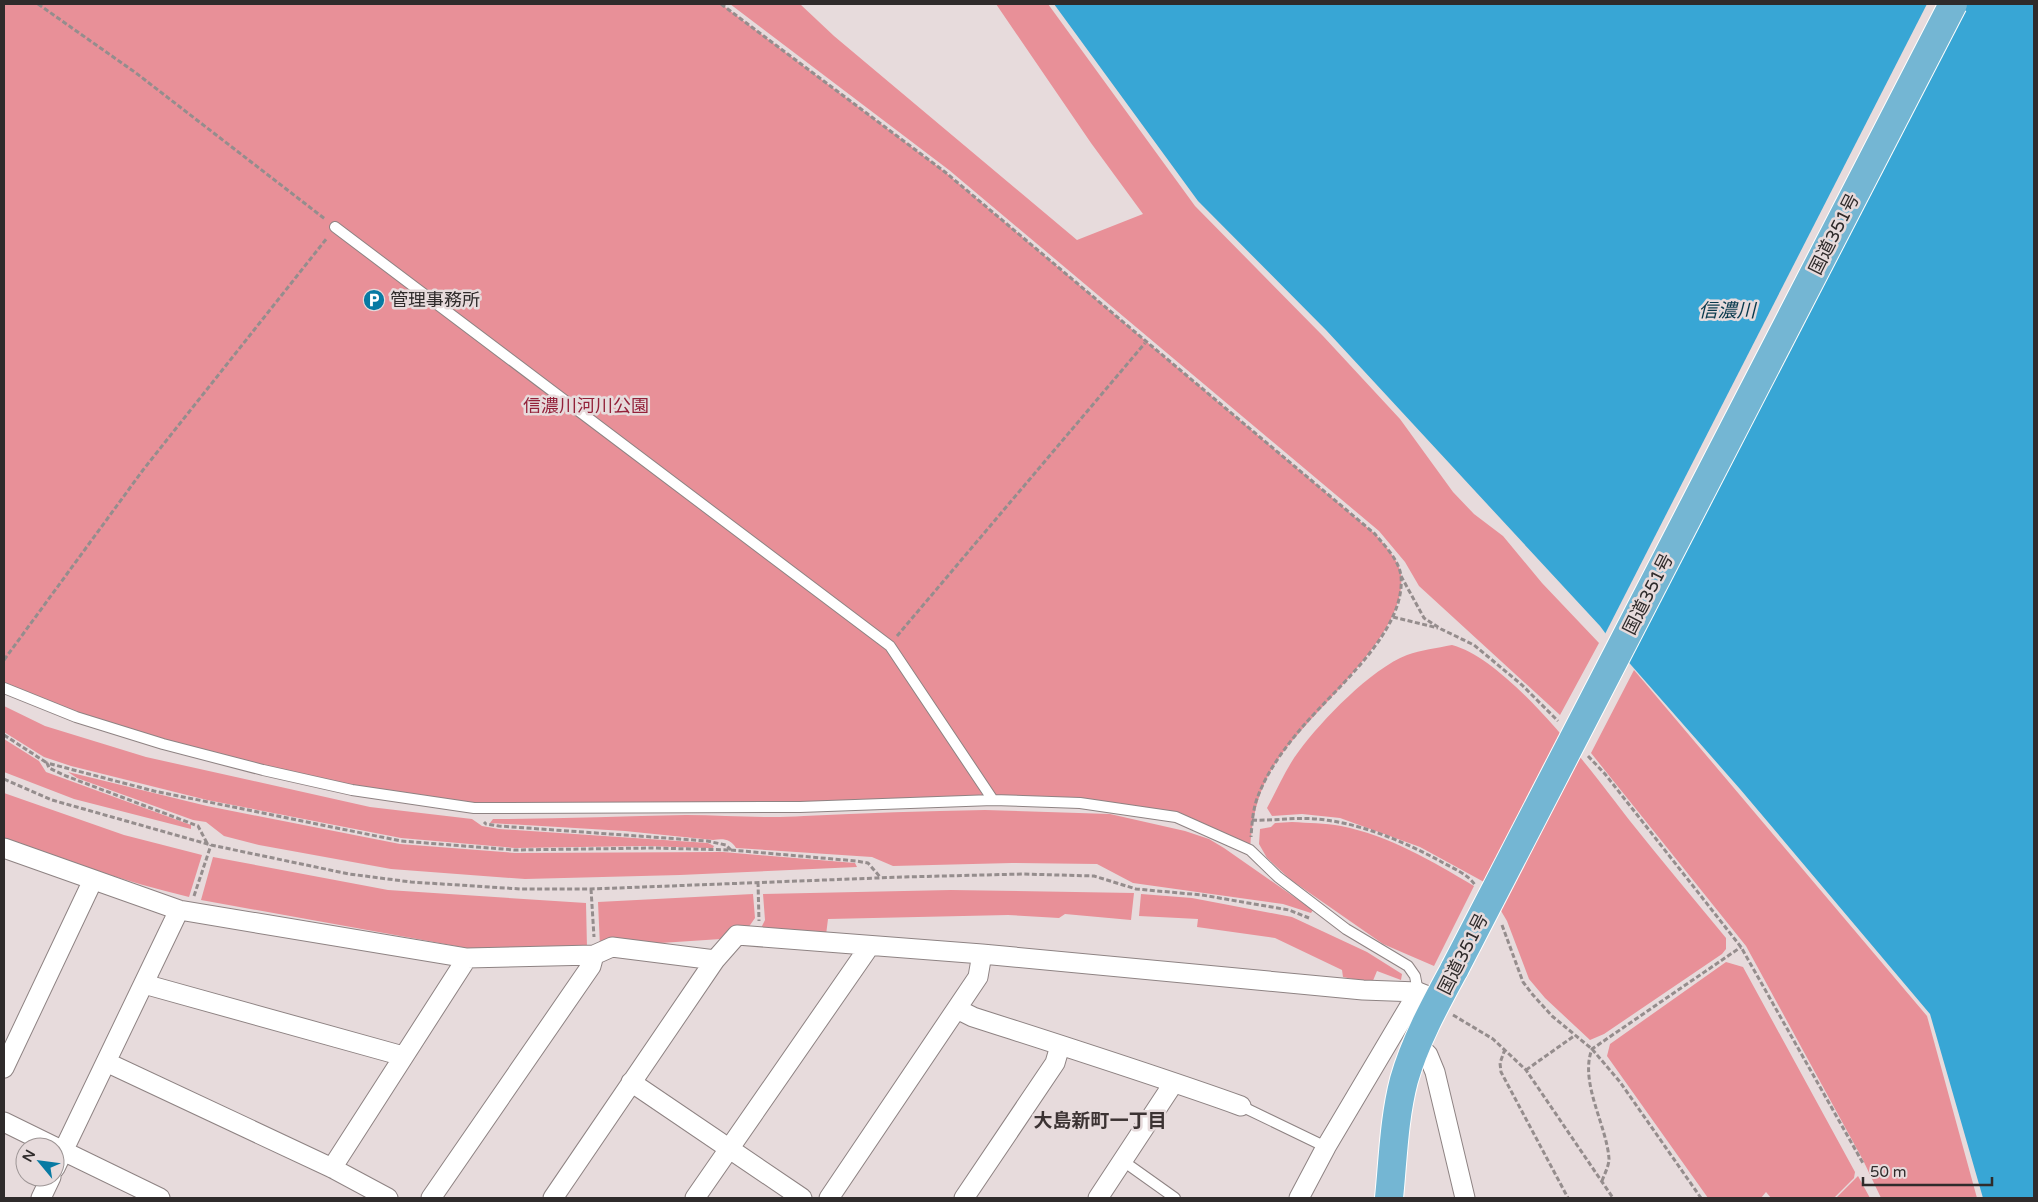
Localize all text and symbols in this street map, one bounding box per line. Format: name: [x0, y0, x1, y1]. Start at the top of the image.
street label: 国道351号: [1804, 190, 1864, 278]
parking icon: 管理事務所: [362, 288, 386, 312]
place label: 管理事務所: [390, 289, 480, 311]
water label: 信濃川: [1698, 300, 1757, 322]
park label: 信濃川河川公園: [523, 395, 649, 417]
street label: 国道351号: [1618, 550, 1678, 638]
street label: 国道351号: [1433, 910, 1493, 998]
district label: 大島新町一丁目: [1033, 1110, 1167, 1132]
north arrow: [15, 1137, 65, 1187]
text: N: [19, 1147, 39, 1165]
scale bar: [1863, 1154, 1992, 1186]
text: 50 m: [1870, 1163, 1907, 1181]

